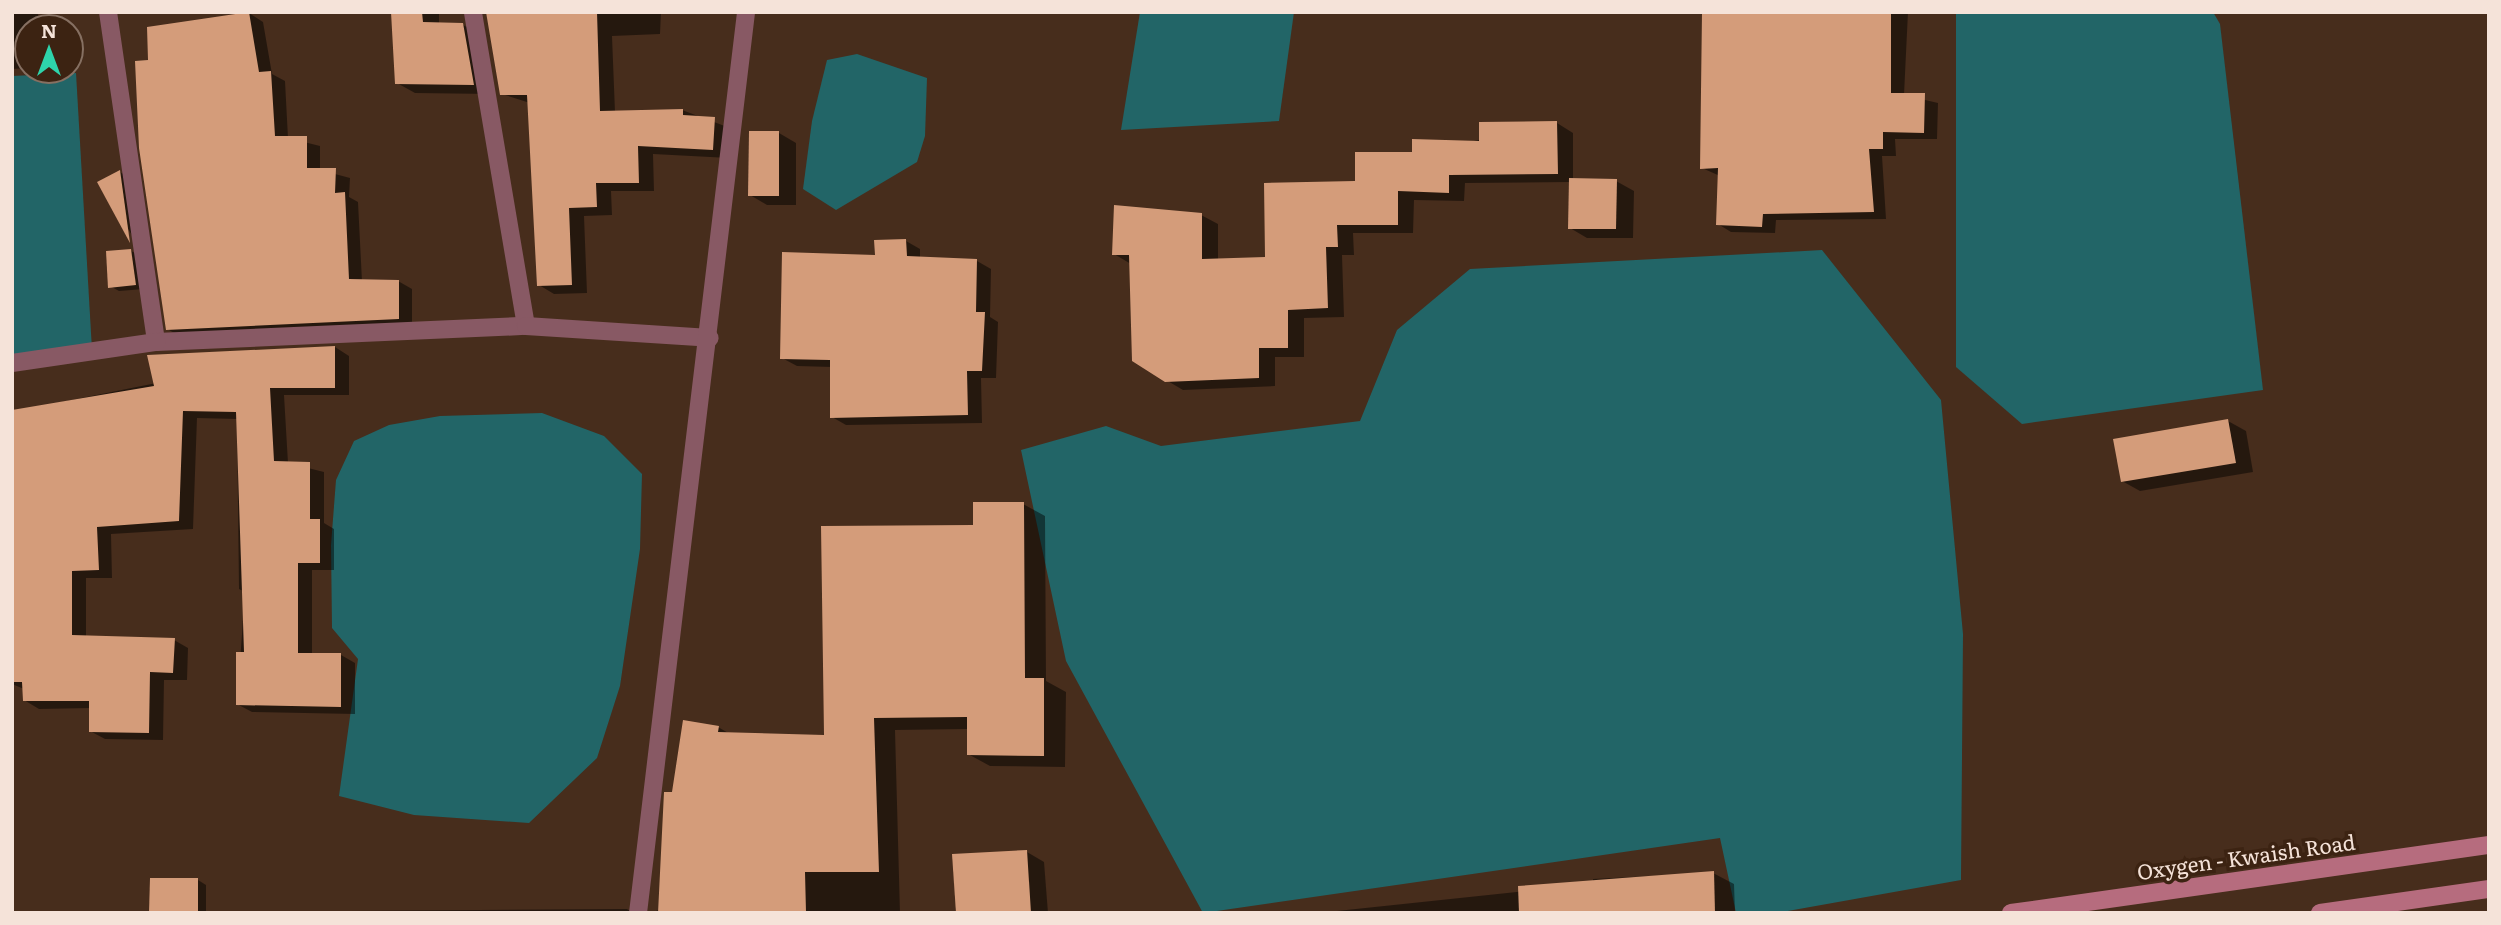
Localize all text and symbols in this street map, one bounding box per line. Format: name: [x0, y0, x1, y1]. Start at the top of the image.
north arrow: [14, 14, 84, 84]
text: N: [41, 16, 57, 44]
street label: Oxygen - Kwaish Road: [2135, 828, 2357, 884]

